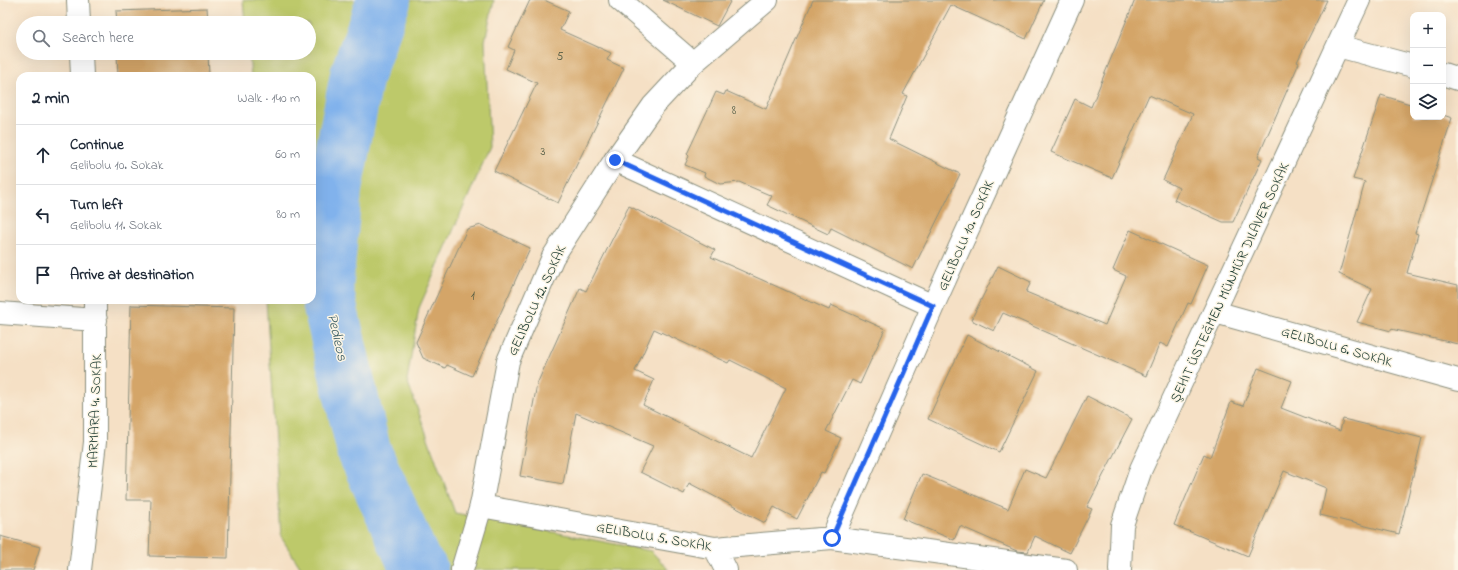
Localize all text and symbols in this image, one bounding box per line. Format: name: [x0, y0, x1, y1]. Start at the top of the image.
map controls: [1410, 12, 1446, 120]
button: +: [1410, 12, 1446, 48]
search box: [16, 16, 316, 60]
icon: search: [30, 27, 52, 49]
text: Search here: [62, 27, 134, 49]
house number: 5: [557, 48, 564, 66]
button: −: [1410, 48, 1446, 84]
button: layers: [1410, 84, 1446, 120]
text: 2 min: [32, 86, 69, 111]
text: Walk · 140 m: [237, 89, 300, 108]
house number: 8: [732, 102, 737, 120]
text: Continue: [70, 134, 124, 156]
house number: 3: [541, 143, 546, 161]
icon: ahead: [32, 144, 54, 166]
text: 60 m: [275, 145, 300, 164]
route end: [606, 151, 624, 169]
text: Gelibolu 10. Sokak: [70, 156, 163, 175]
street label: ŞEHIT ÜSTEĞMEN MÜNMÜR DILAVER SOKAK: [1165, 159, 1296, 406]
street label: GELIBOLU 10. SOKAK: [933, 177, 1000, 294]
text: Turn left: [70, 194, 123, 216]
icon: left: [32, 204, 54, 226]
text: 80 m: [276, 205, 300, 224]
text: Gelibolu 11. Sokak: [70, 216, 162, 235]
street label: GELIBOLU 12. SOKAK: [502, 242, 572, 359]
icon: arrive: [32, 264, 54, 286]
text: Arrive at destination: [70, 264, 194, 286]
house number: 1: [471, 287, 475, 305]
water label: Pedieos: [321, 311, 353, 363]
street label: GELIBOLU 6. SOKAK: [1279, 322, 1395, 373]
street label: MARMARA 4. SOKAK: [83, 353, 108, 469]
street label: GELIBOLU 5. SOKAK: [594, 517, 713, 558]
route start: [823, 529, 841, 547]

